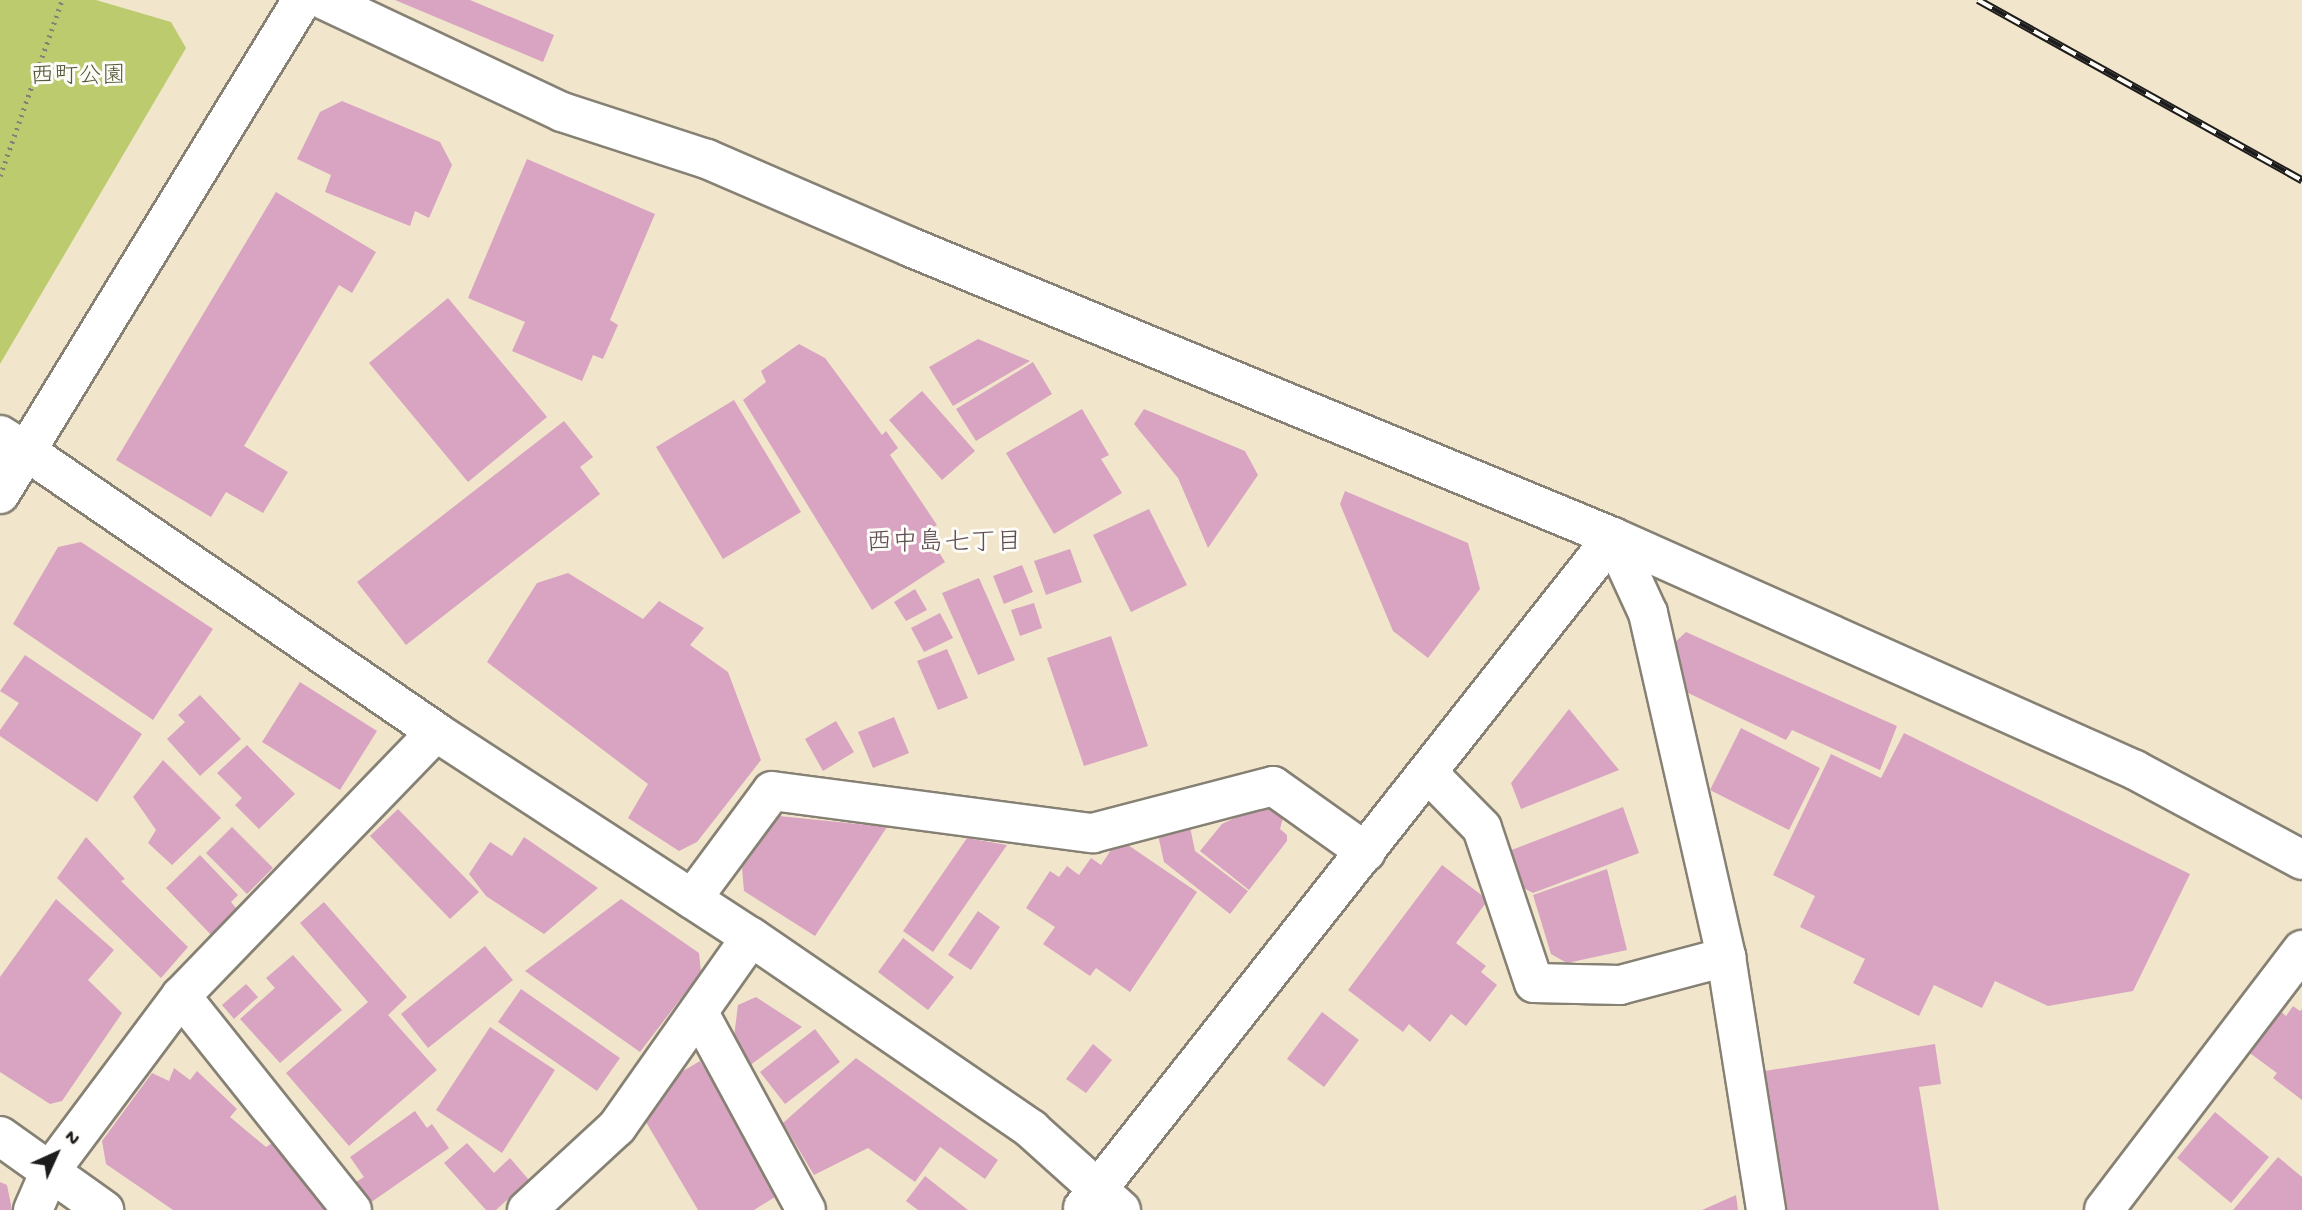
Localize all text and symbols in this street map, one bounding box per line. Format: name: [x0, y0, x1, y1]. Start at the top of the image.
park label: 西町公園: [30, 64, 126, 92]
district label: 西中島七丁目: [866, 529, 1022, 561]
north arrow: [21, 1119, 91, 1189]
text: N: [59, 1126, 84, 1151]

